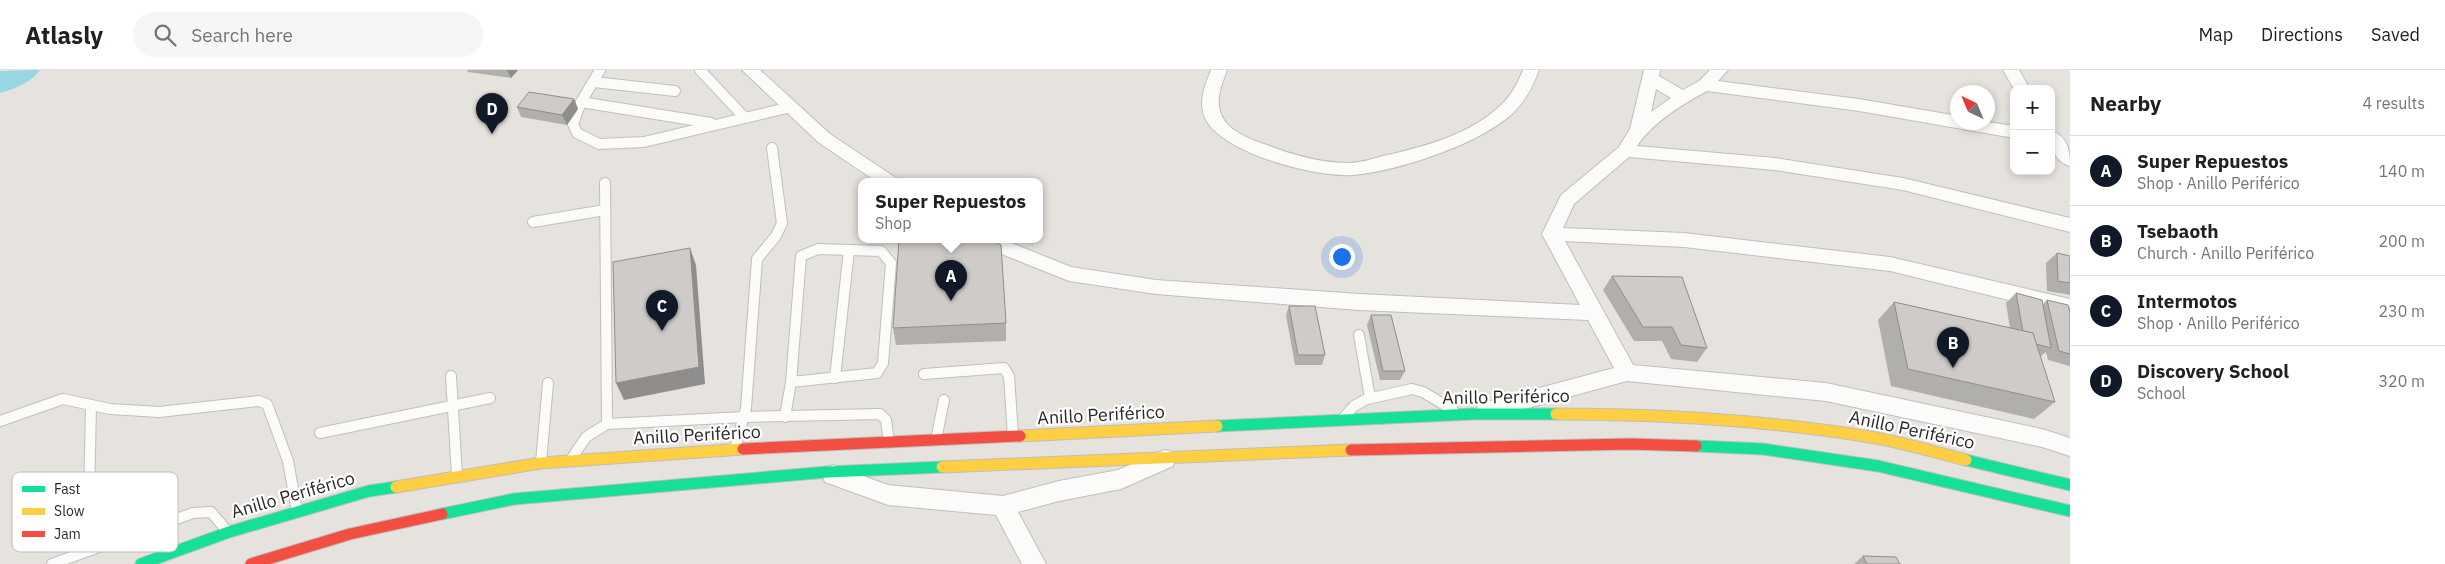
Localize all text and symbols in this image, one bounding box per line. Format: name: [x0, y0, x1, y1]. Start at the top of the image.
search box: [133, 12, 483, 57]
text: Atlasly: [25, 19, 103, 51]
icon: search: [151, 21, 179, 49]
text: Search here: [191, 23, 293, 47]
text: Map: [2198, 23, 2233, 46]
text: Directions: [2261, 23, 2343, 46]
text: Saved: [2371, 23, 2420, 46]
north arrow: [1950, 85, 1995, 130]
map controls: [2010, 85, 2055, 175]
button: +: [2010, 85, 2055, 130]
text: Nearby: [2090, 89, 2161, 117]
pin: D: [476, 93, 508, 134]
text: 4 results: [2362, 93, 2425, 113]
button: −: [2010, 130, 2055, 175]
text: Super Repuestos: [2137, 149, 2288, 173]
text: A: [2101, 161, 2111, 181]
text: 140 m: [2378, 161, 2425, 181]
text: Shop · Anillo Periférico: [2137, 173, 2300, 193]
popup: [858, 178, 1043, 243]
text: Super Repuestos: [875, 189, 1026, 213]
text: Shop: [875, 213, 912, 233]
text: Tsebaoth: [2137, 219, 2219, 243]
text: B: [2101, 231, 2111, 251]
text: 200 m: [2378, 231, 2425, 251]
text: Church · Anillo Periférico: [2137, 243, 2314, 263]
your location: [1329, 244, 1355, 270]
pin: A: [935, 260, 967, 301]
text: Intermotos: [2137, 289, 2237, 313]
pin: C: [646, 290, 678, 331]
text: C: [2101, 301, 2111, 321]
text: 230 m: [2378, 301, 2425, 321]
text: Shop · Anillo Periférico: [2137, 313, 2300, 333]
pin: B: [1937, 327, 1969, 368]
text: Discovery School: [2137, 359, 2289, 383]
text: D: [2100, 371, 2112, 391]
text: 320 m: [2378, 371, 2425, 391]
text: School: [2137, 383, 2186, 403]
street label: Anillo Periférico: [1442, 384, 1570, 409]
street label: Anillo Periférico: [1037, 400, 1165, 429]
street label: Anillo Periférico: [1847, 405, 1977, 454]
street label: Anillo Periférico: [633, 420, 761, 449]
street label: Anillo Periférico: [228, 466, 357, 523]
legend: [12, 472, 178, 552]
text: Fast: [54, 480, 80, 498]
text: Slow: [54, 502, 85, 520]
text: Jam: [54, 525, 81, 543]

